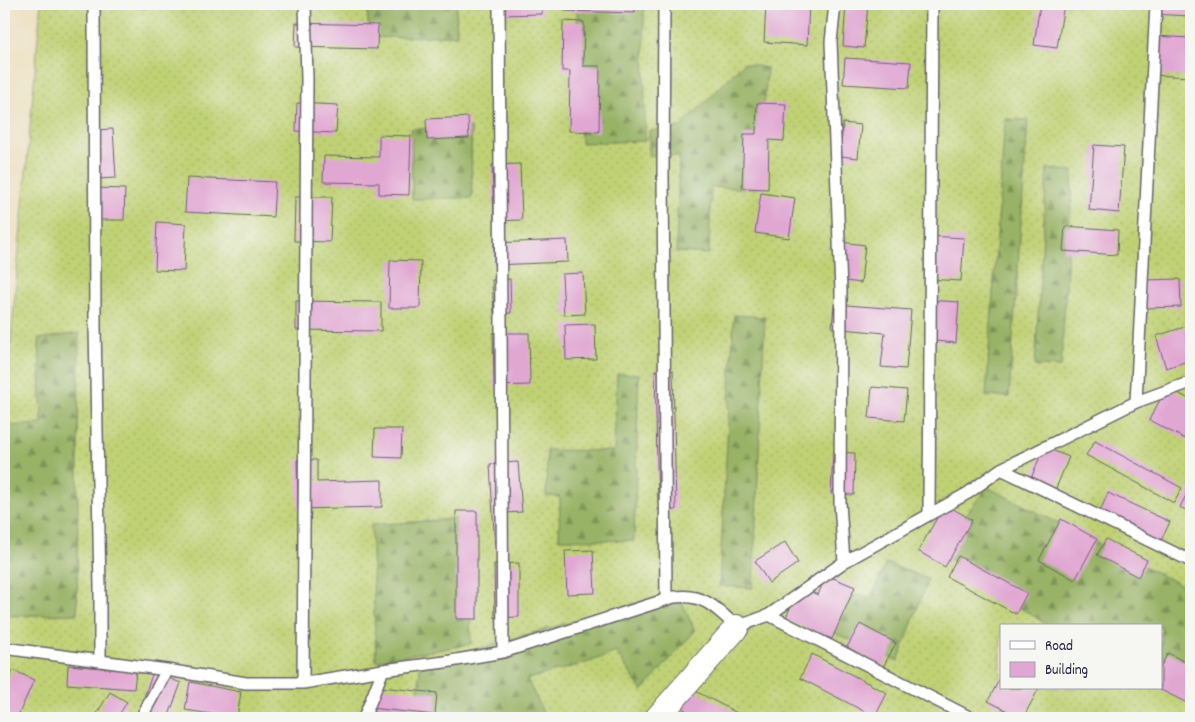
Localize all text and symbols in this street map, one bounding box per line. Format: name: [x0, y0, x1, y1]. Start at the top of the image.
legend: [1000, 624, 1162, 690]
text: Road: [1045, 636, 1073, 658]
text: Building: [1045, 660, 1088, 682]

